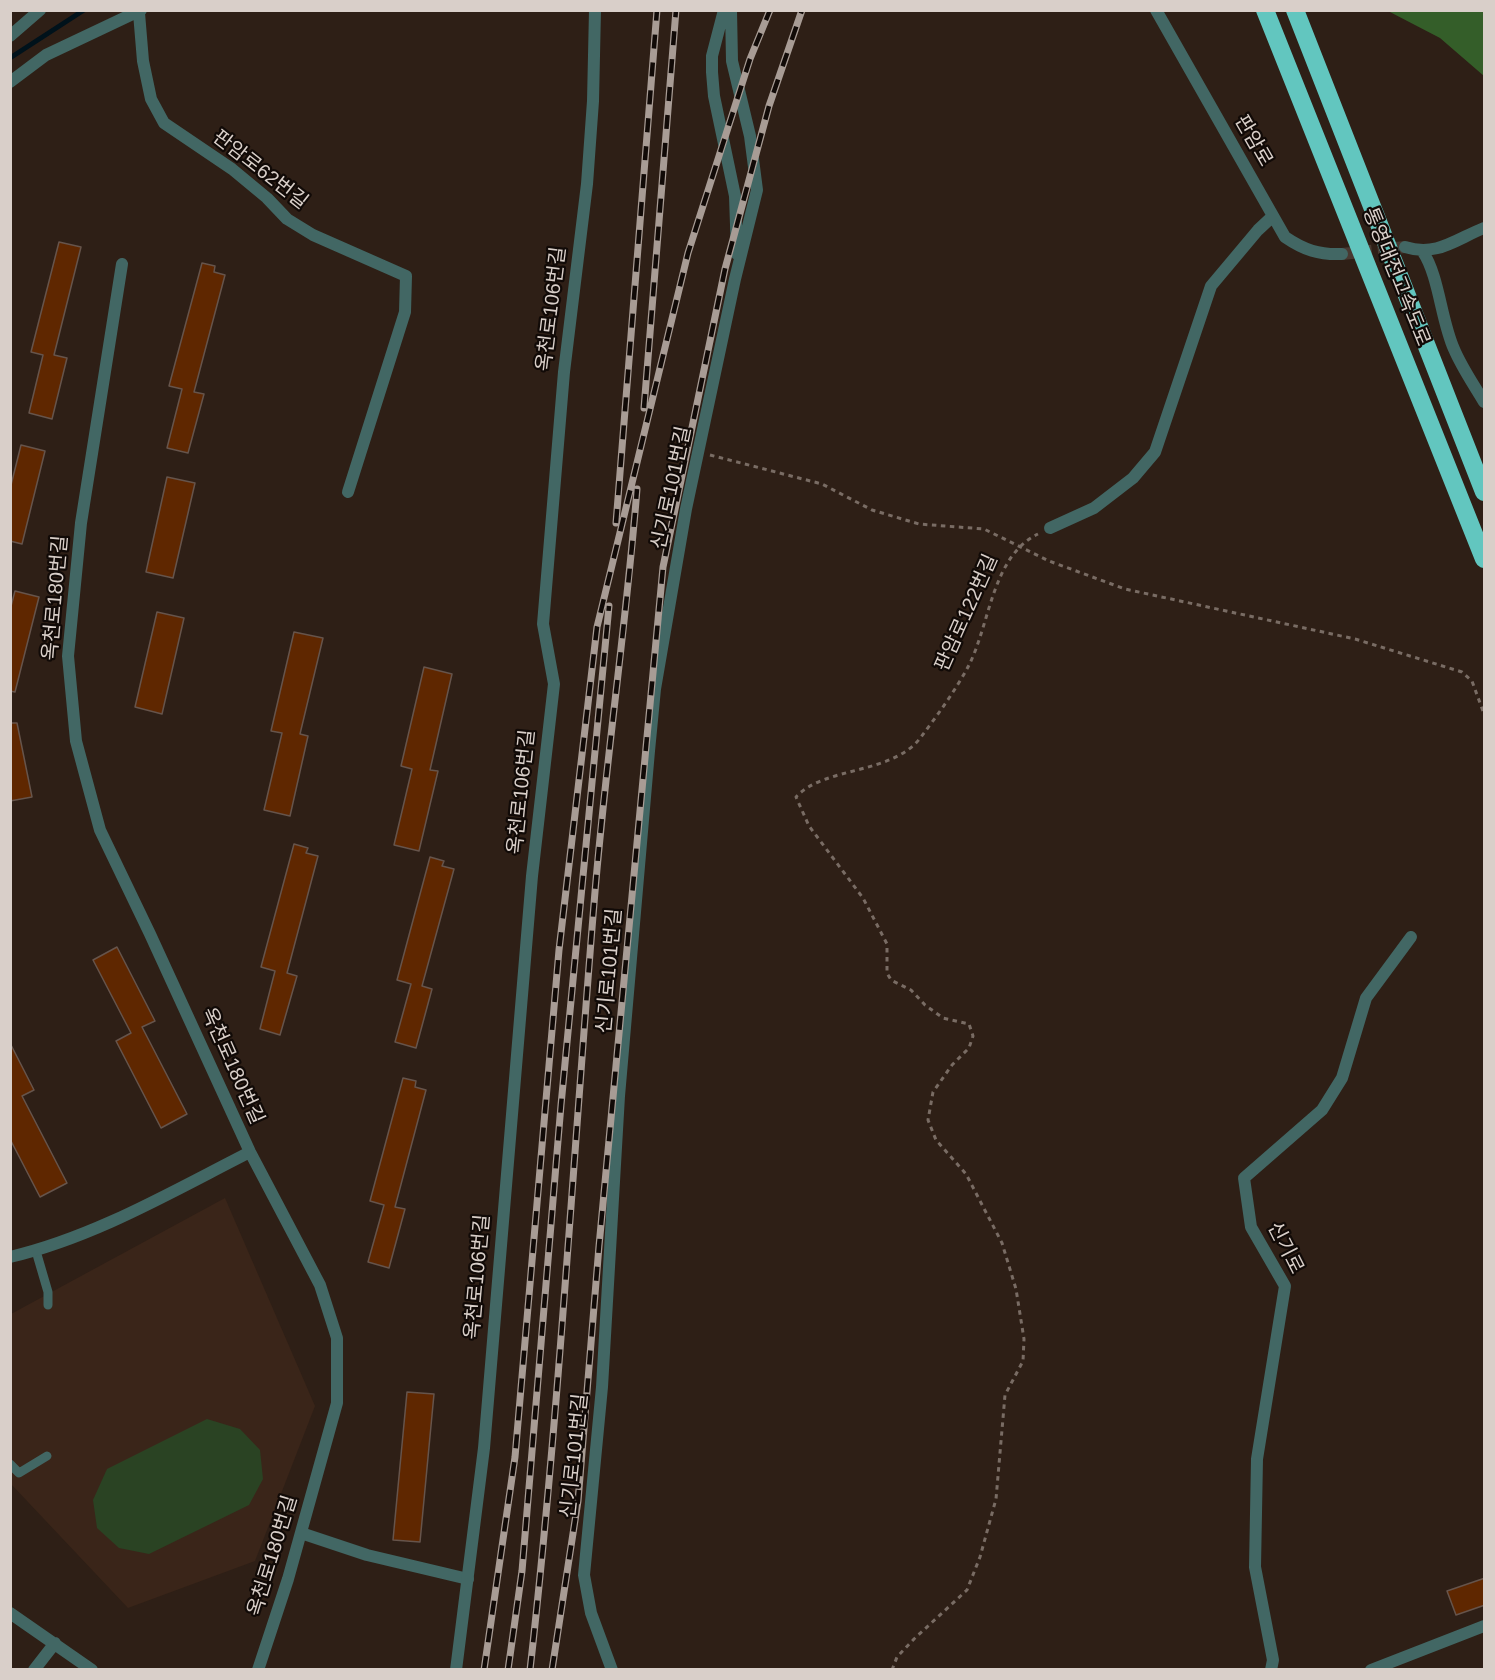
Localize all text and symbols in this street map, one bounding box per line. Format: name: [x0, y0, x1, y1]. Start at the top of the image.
street label: 판암로: [1229, 111, 1277, 171]
street label: 판암로62번길: [208, 125, 312, 215]
street label: 통영대전고속도로: [1357, 204, 1435, 350]
street label: 옥천로106번길: [532, 245, 572, 373]
street label: 신기로101번길: [647, 424, 697, 552]
street label: 옥천로180번길: [39, 535, 73, 661]
street label: 판암로122번길: [931, 551, 1003, 675]
street label: 옥천로106번길: [504, 728, 540, 856]
street label: 신기로101번길: [593, 908, 627, 1034]
street label: 옥천로180번길: [196, 1004, 268, 1128]
street label: 옥천로106번길: [461, 1214, 495, 1340]
street label: 신기로: [1262, 1218, 1308, 1278]
street label: 신기로101번길: [557, 1392, 593, 1520]
street label: 옥천로180번길: [243, 1493, 303, 1619]

